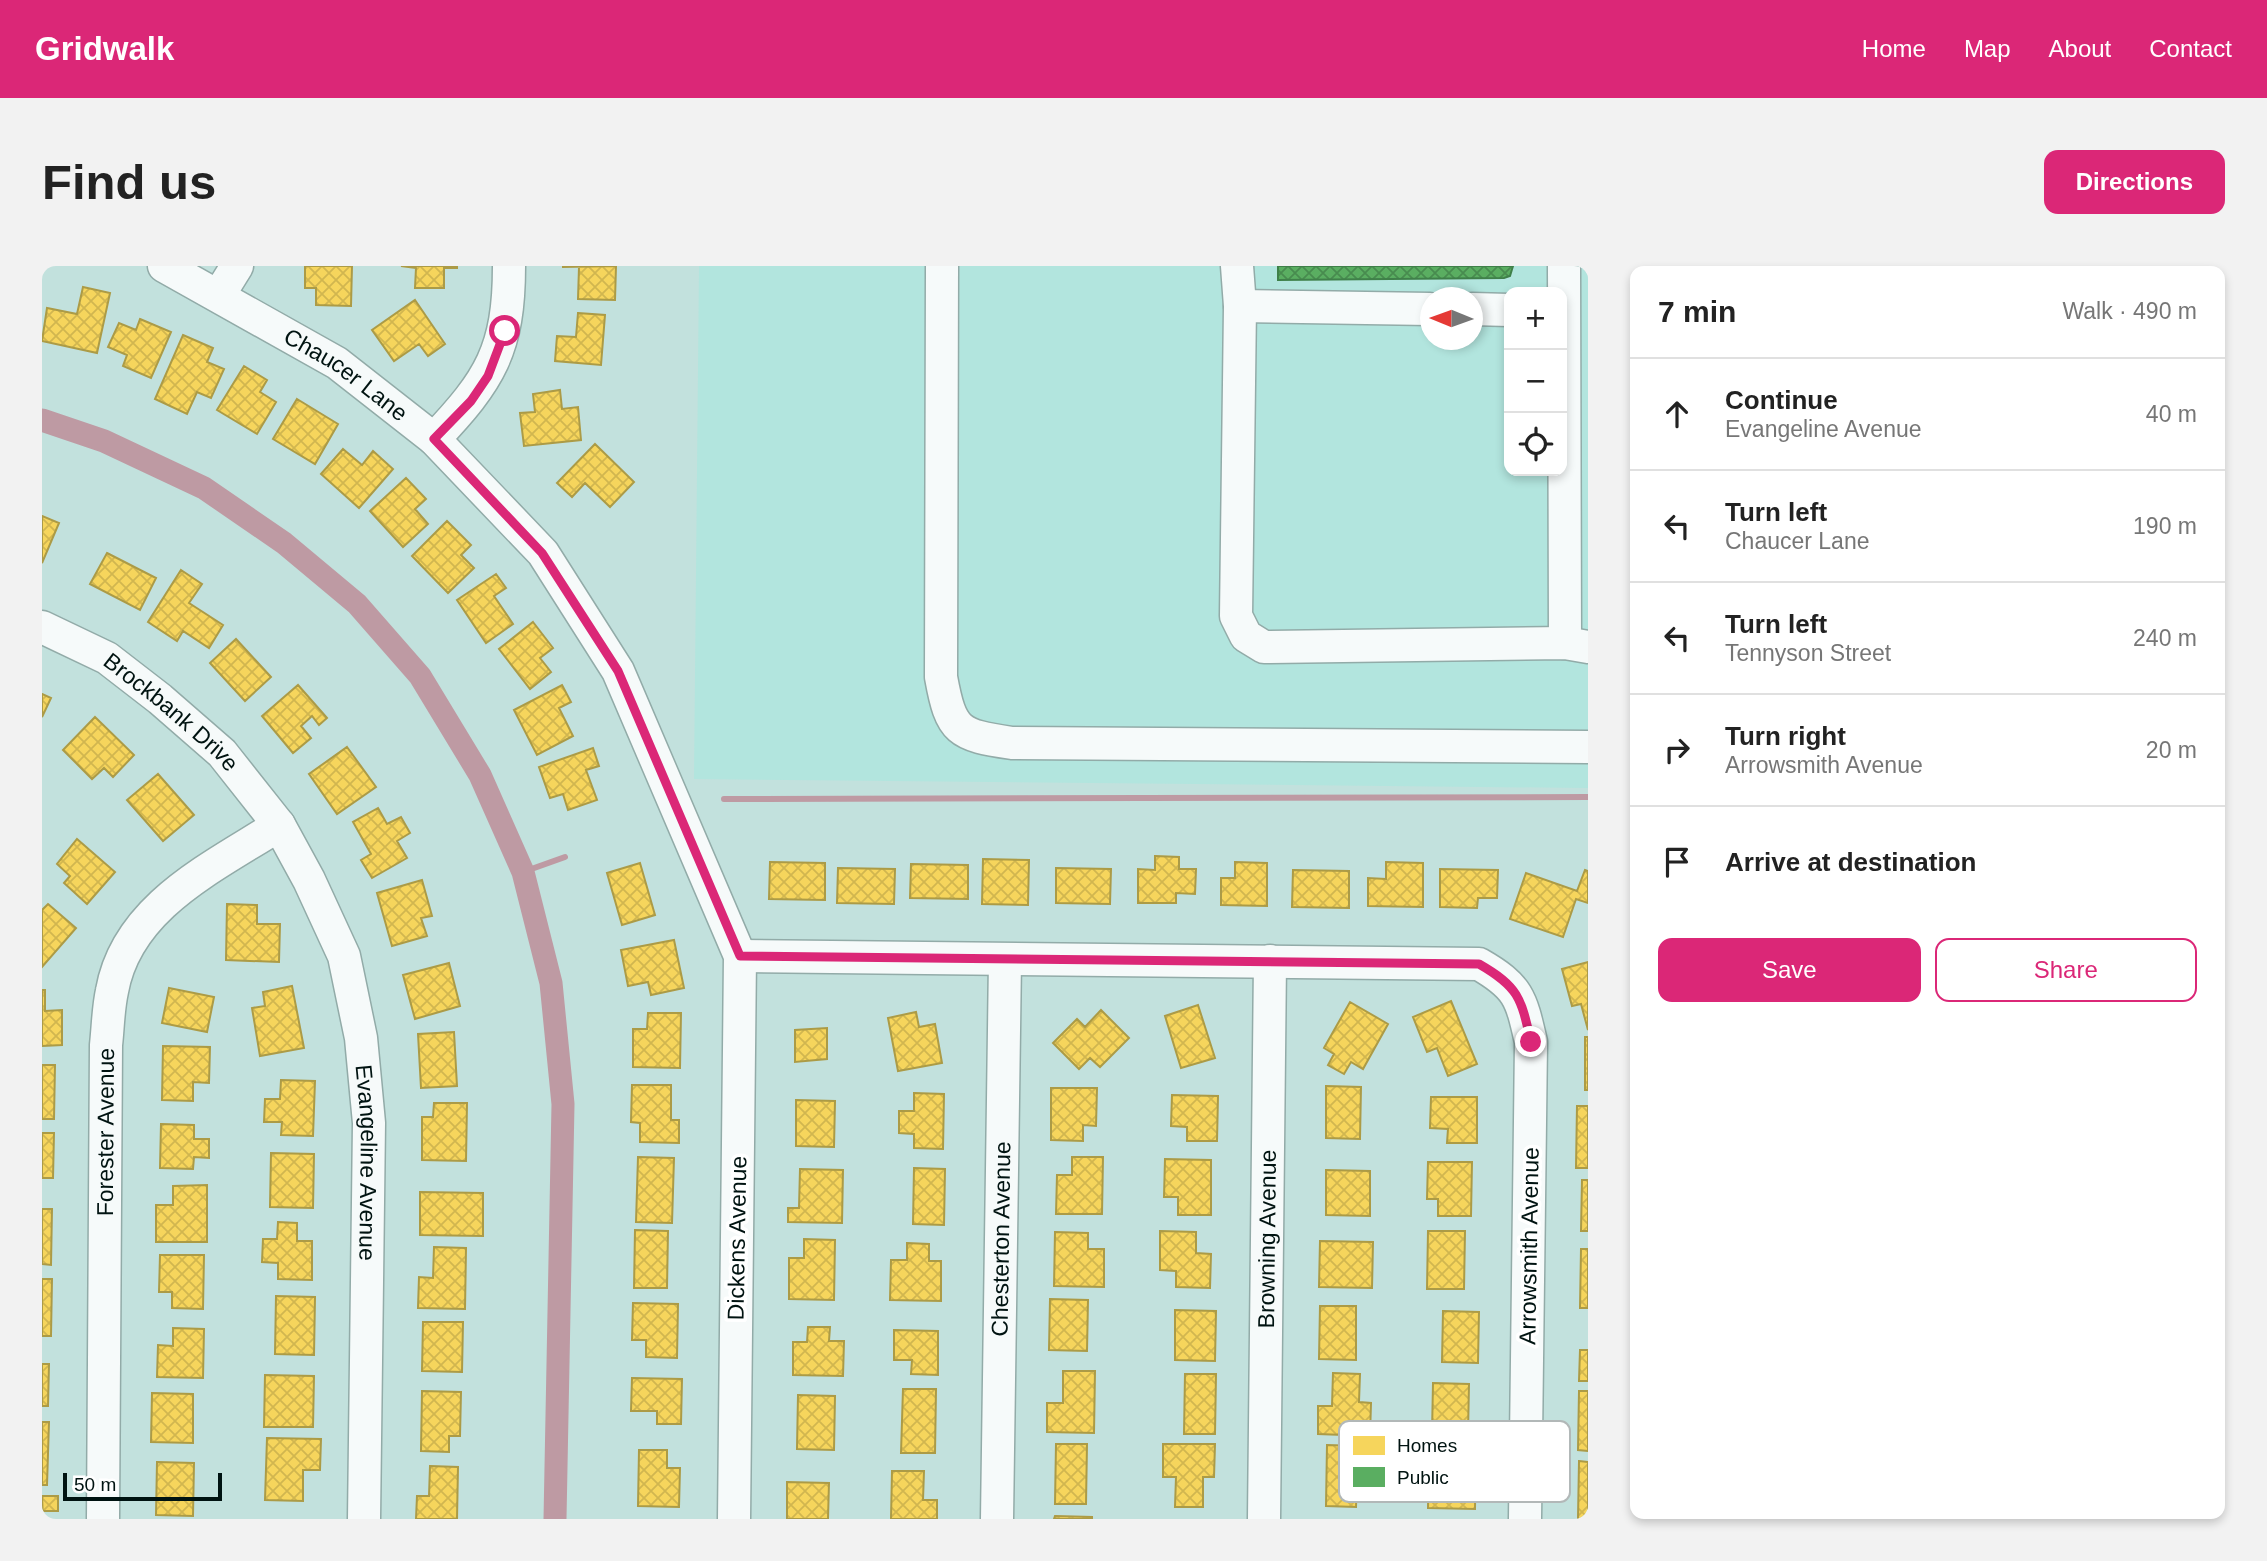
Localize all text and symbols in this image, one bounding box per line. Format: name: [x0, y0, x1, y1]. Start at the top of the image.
text: Gridwalk: [35, 30, 174, 67]
text: Home: [1862, 35, 1926, 62]
text: Map: [1964, 35, 2011, 62]
text: About: [2049, 35, 2111, 62]
text: Contact: [2149, 35, 2232, 62]
button: Directions: [2044, 150, 2225, 214]
text: Find us: [42, 155, 216, 209]
north arrow: [1420, 287, 1483, 350]
map controls: [1504, 287, 1567, 476]
button: +: [1504, 287, 1567, 350]
text: 7 min: [1658, 295, 1736, 328]
text: Walk · 490 m: [2062, 298, 2197, 324]
route start: [489, 315, 520, 346]
street label: Chaucer Lane: [280, 323, 413, 426]
button: −: [1504, 350, 1567, 413]
text: Continue: [1725, 385, 1838, 415]
icon: ahead: [1658, 395, 1696, 433]
text: 40 m: [2146, 401, 2197, 427]
button: locate: [1504, 413, 1567, 476]
text: Evangeline Avenue: [1725, 416, 1922, 442]
text: Turn left: [1725, 497, 1827, 527]
icon: left: [1658, 507, 1696, 545]
text: 190 m: [2133, 513, 2197, 539]
text: Chaucer Lane: [1725, 528, 1870, 554]
text: Turn left: [1725, 609, 1827, 639]
icon: left: [1658, 619, 1696, 657]
text: 240 m: [2133, 625, 2197, 651]
text: Tennyson Street: [1725, 640, 1891, 666]
street label: Brockbank Drive: [99, 647, 244, 776]
text: Turn right: [1725, 721, 1846, 751]
icon: right: [1658, 731, 1696, 769]
text: 20 m: [2146, 737, 2197, 763]
text: Arrowsmith Avenue: [1725, 752, 1923, 778]
icon: arrive: [1658, 843, 1696, 881]
text: Arrive at destination: [1725, 847, 1976, 877]
button: Save: [1658, 938, 1921, 1002]
button: Share: [1935, 938, 2197, 1002]
route end: [1515, 1026, 1546, 1057]
street label: Forester Avenue: [92, 1048, 119, 1216]
street label: Evangeline Avenue: [351, 1063, 382, 1261]
street label: Chesterton Avenue: [987, 1141, 1015, 1337]
street label: Arrowsmith Avenue: [1514, 1147, 1544, 1345]
street label: Browning Avenue: [1253, 1150, 1281, 1329]
street label: Dickens Avenue: [723, 1156, 751, 1320]
legend: [1339, 1421, 1570, 1502]
text: Homes: [1397, 1435, 1457, 1456]
text: Public: [1397, 1467, 1449, 1488]
scale bar: [63, 1470, 222, 1502]
text: 50 m: [74, 1474, 116, 1495]

